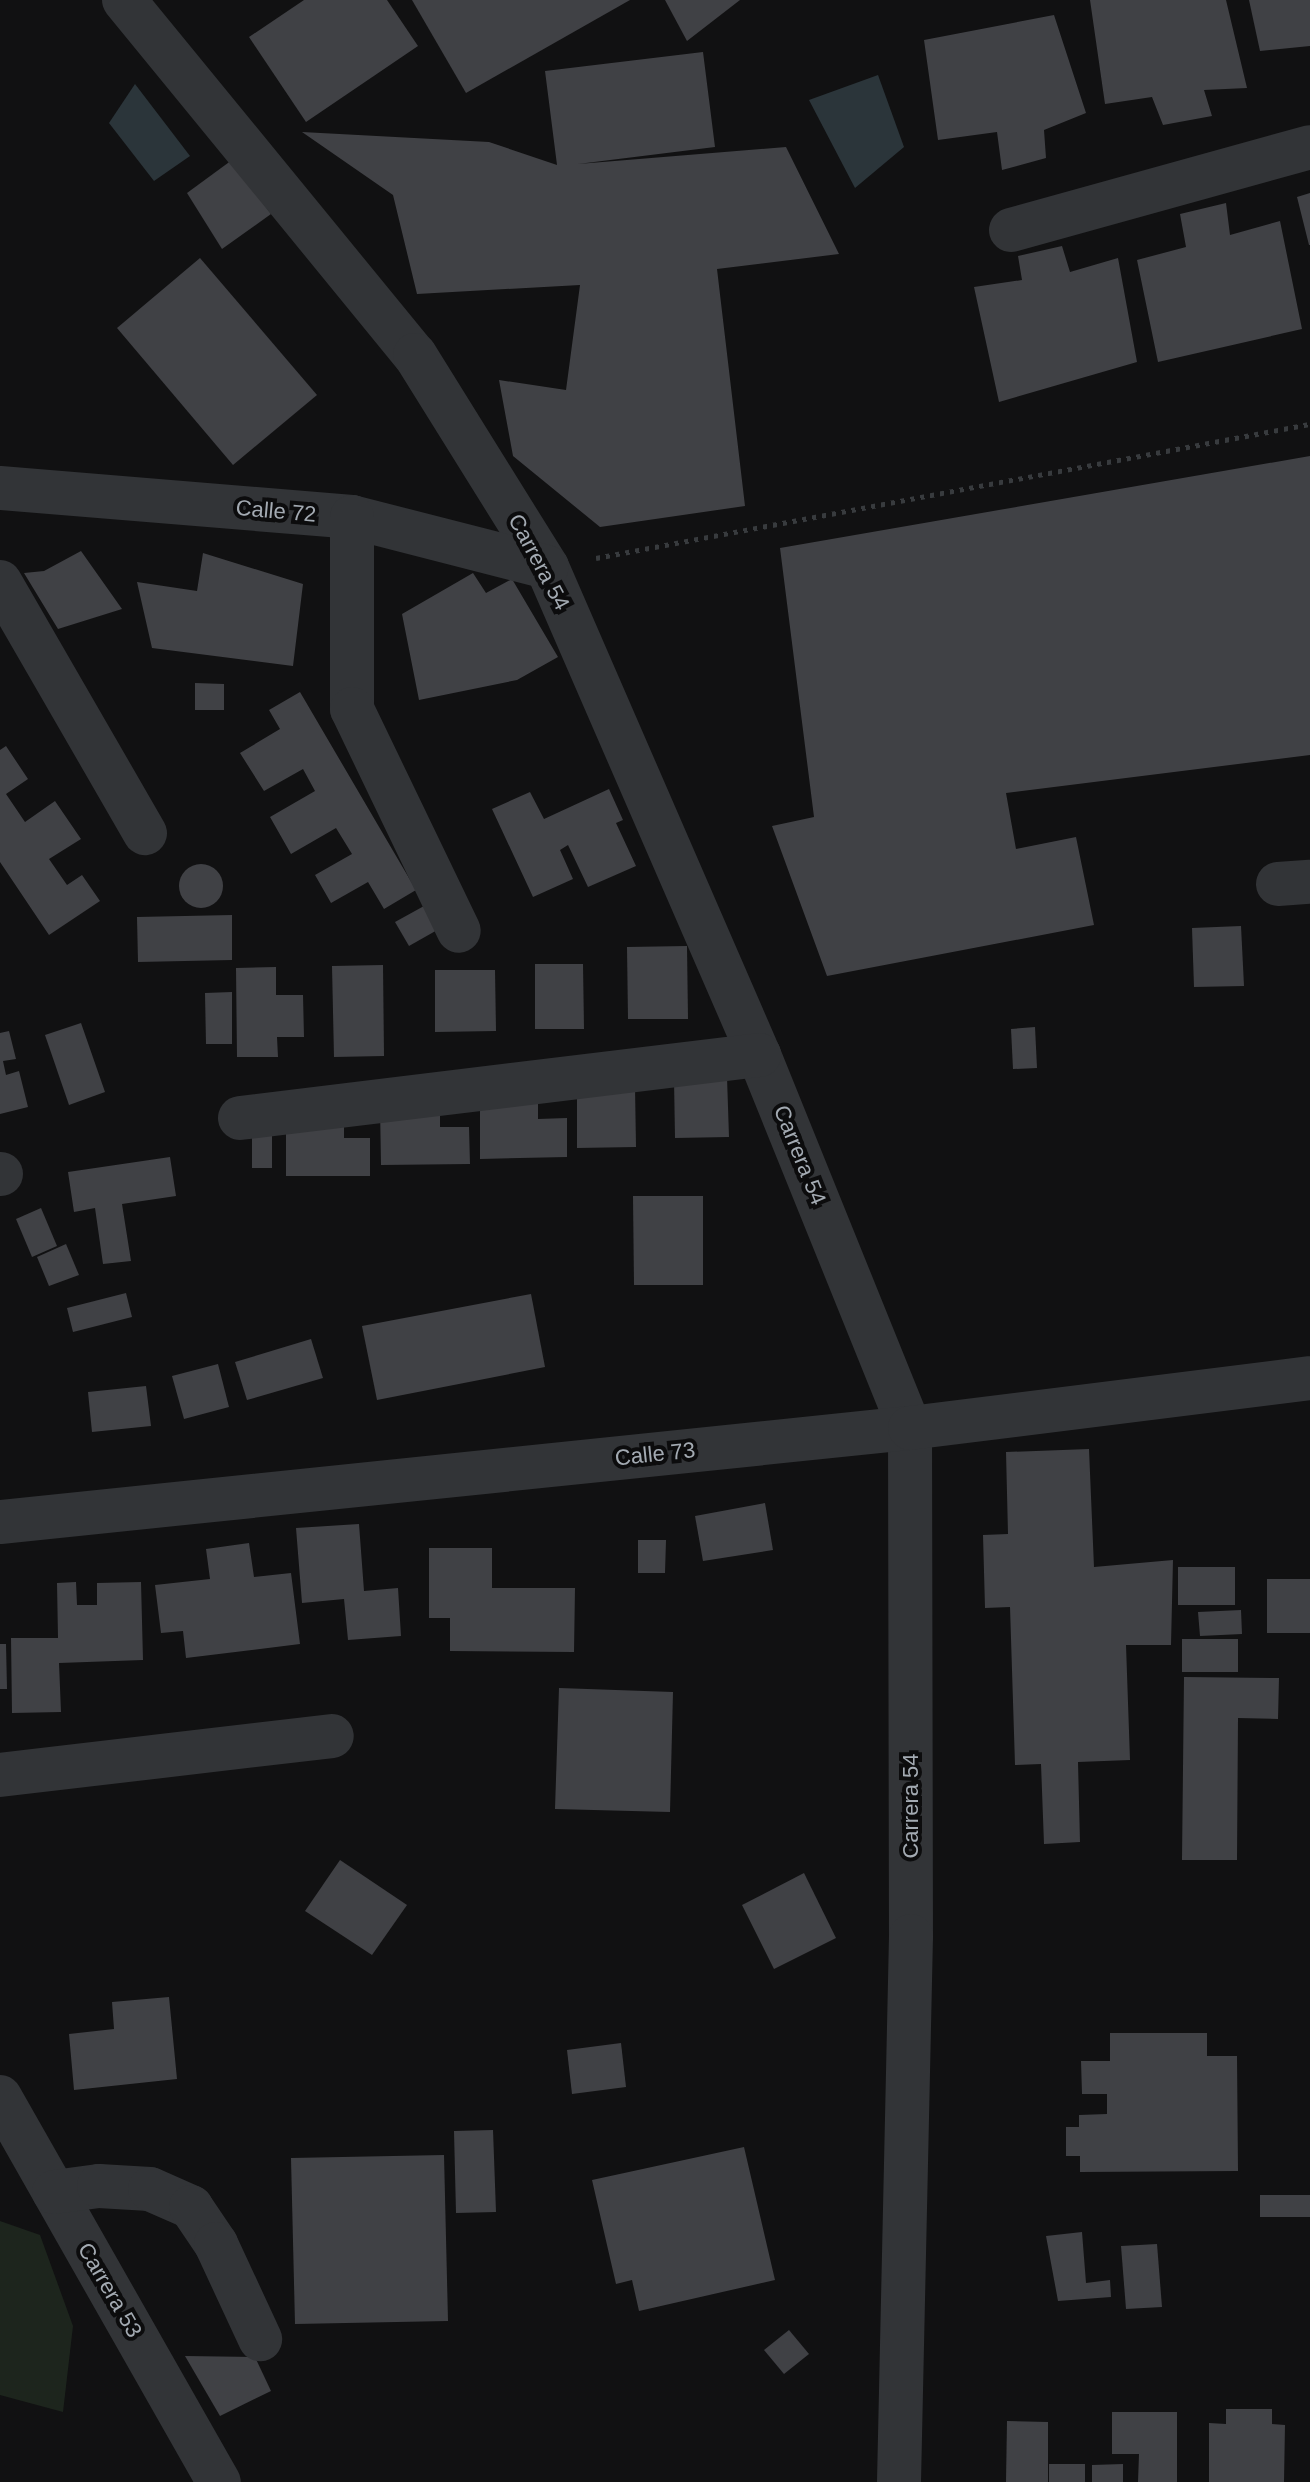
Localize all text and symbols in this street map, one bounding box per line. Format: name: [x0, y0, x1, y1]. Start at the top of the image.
street label: Calle 72: [235, 494, 317, 528]
street label: Carrera 54: [503, 509, 575, 615]
street label: Carrera 54: [768, 1101, 832, 1209]
street label: Calle 73: [613, 1437, 697, 1471]
street label: Carrera 54: [898, 1753, 924, 1859]
street label: Carrera 53: [72, 2238, 148, 2342]

